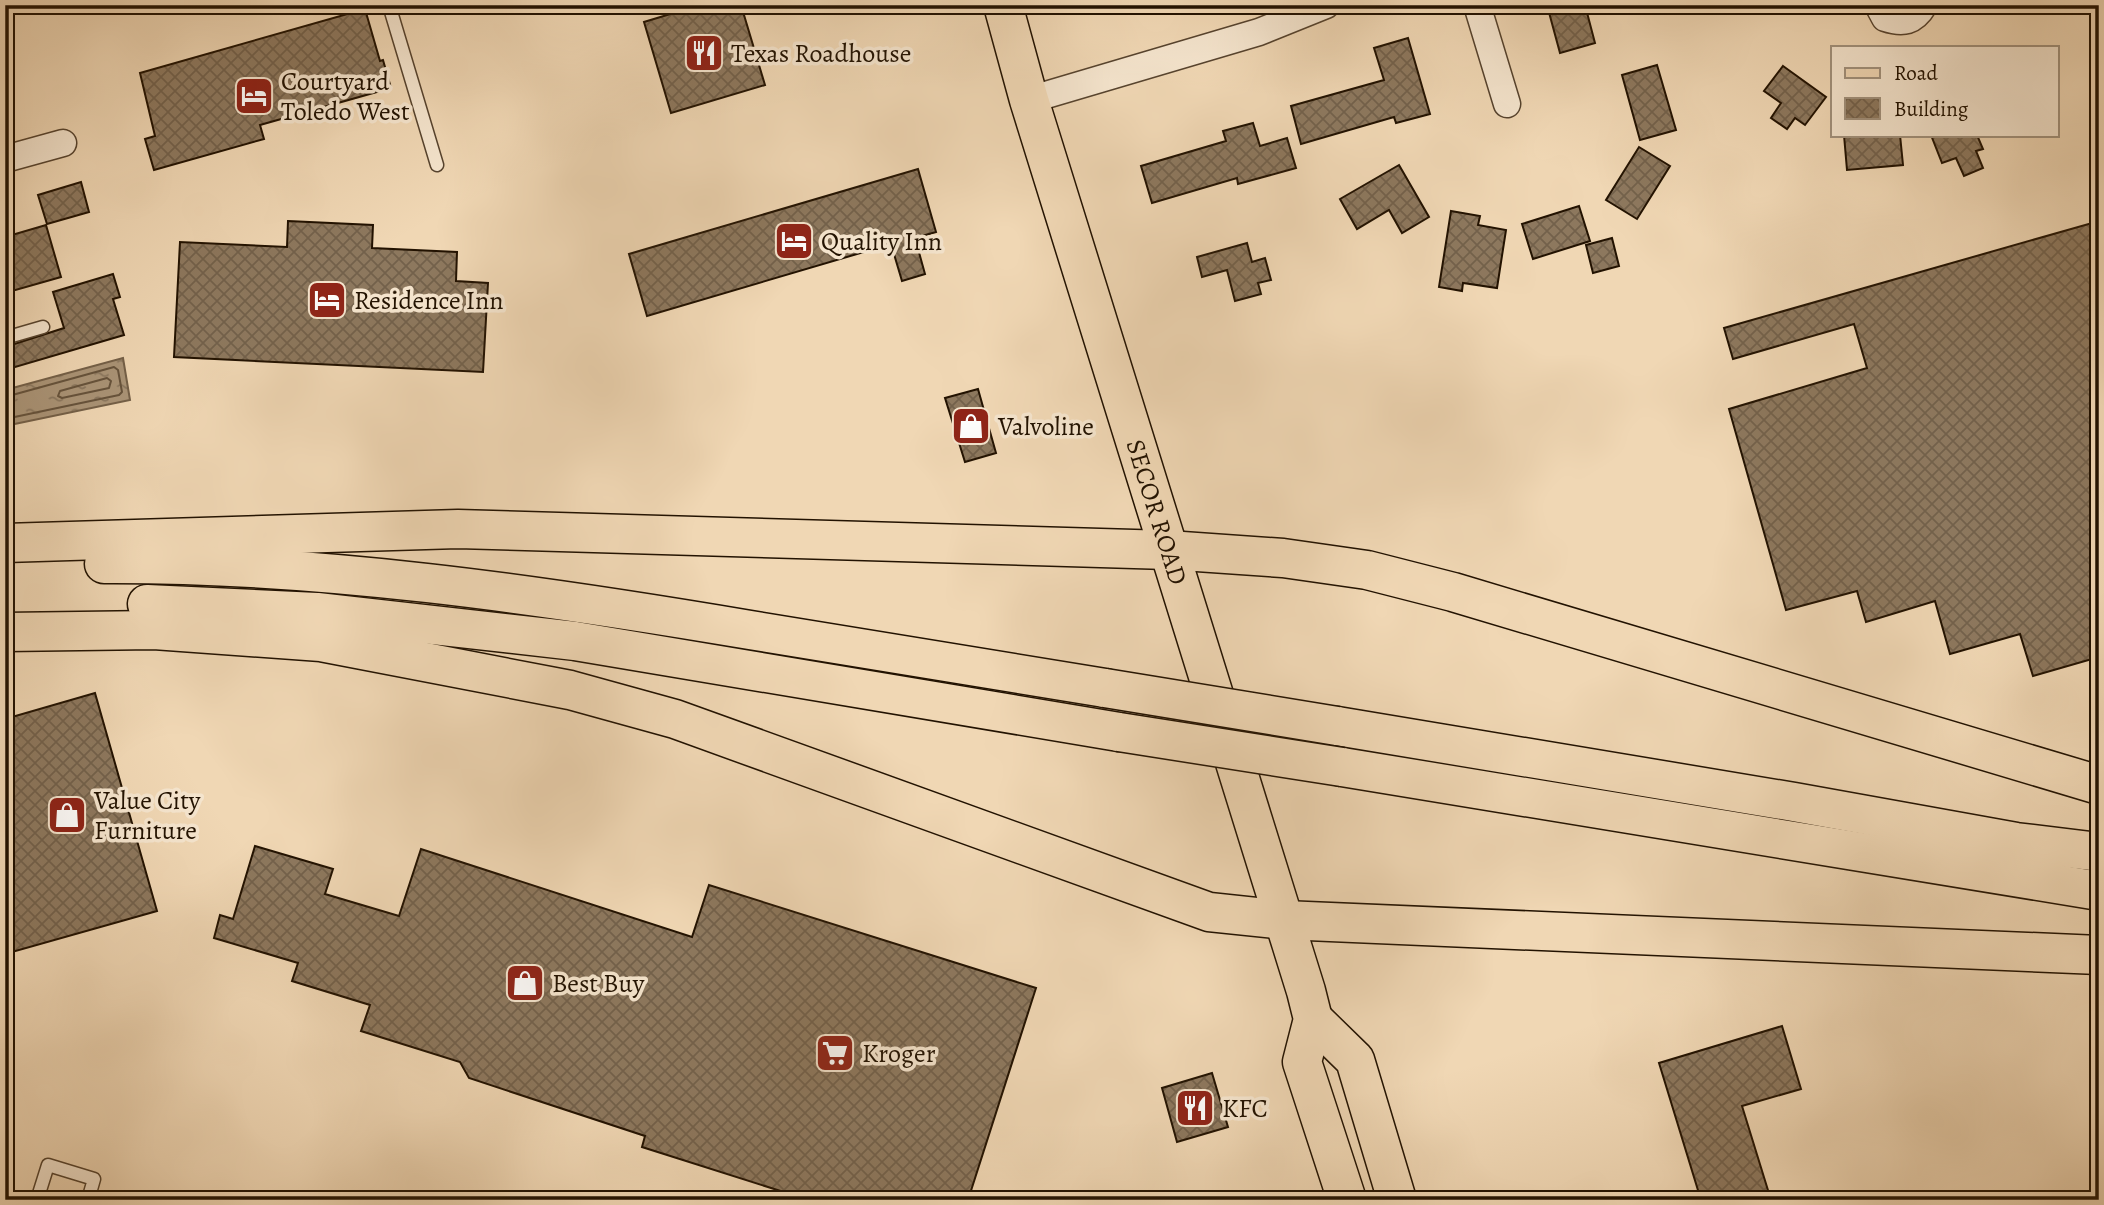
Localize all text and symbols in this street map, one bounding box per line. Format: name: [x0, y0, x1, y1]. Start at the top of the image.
restaurant icon: Texas Roadhouse: [683, 32, 725, 74]
place label: Texas Roadhouse: [731, 36, 911, 71]
legend: [1831, 46, 2058, 136]
text: Road: [1894, 59, 1938, 87]
place label: Courtyard Toledo West: [281, 64, 410, 129]
hotel icon: Courtyard Toledo West: [233, 75, 275, 117]
text: Building: [1894, 95, 1969, 123]
hotel icon: Quality Inn: [773, 220, 815, 262]
place label: Quality Inn: [821, 224, 942, 259]
hotel icon: Residence Inn: [306, 279, 348, 321]
place label: Residence Inn: [354, 283, 503, 318]
shop icon: Valvoline: [950, 405, 992, 447]
place label: Valvoline: [997, 409, 1094, 444]
street label: SECOR ROAD: [1118, 435, 1196, 589]
place label: Value City Furniture: [93, 783, 201, 848]
shop icon: Value City Furniture: [46, 794, 88, 836]
shop icon: Best Buy: [504, 962, 546, 1004]
place label: Best Buy: [552, 966, 645, 1001]
supermarket icon: Kroger: [814, 1032, 856, 1074]
place label: Kroger: [862, 1036, 936, 1071]
restaurant icon: KFC: [1174, 1087, 1216, 1129]
place label: KFC: [1222, 1091, 1268, 1126]

